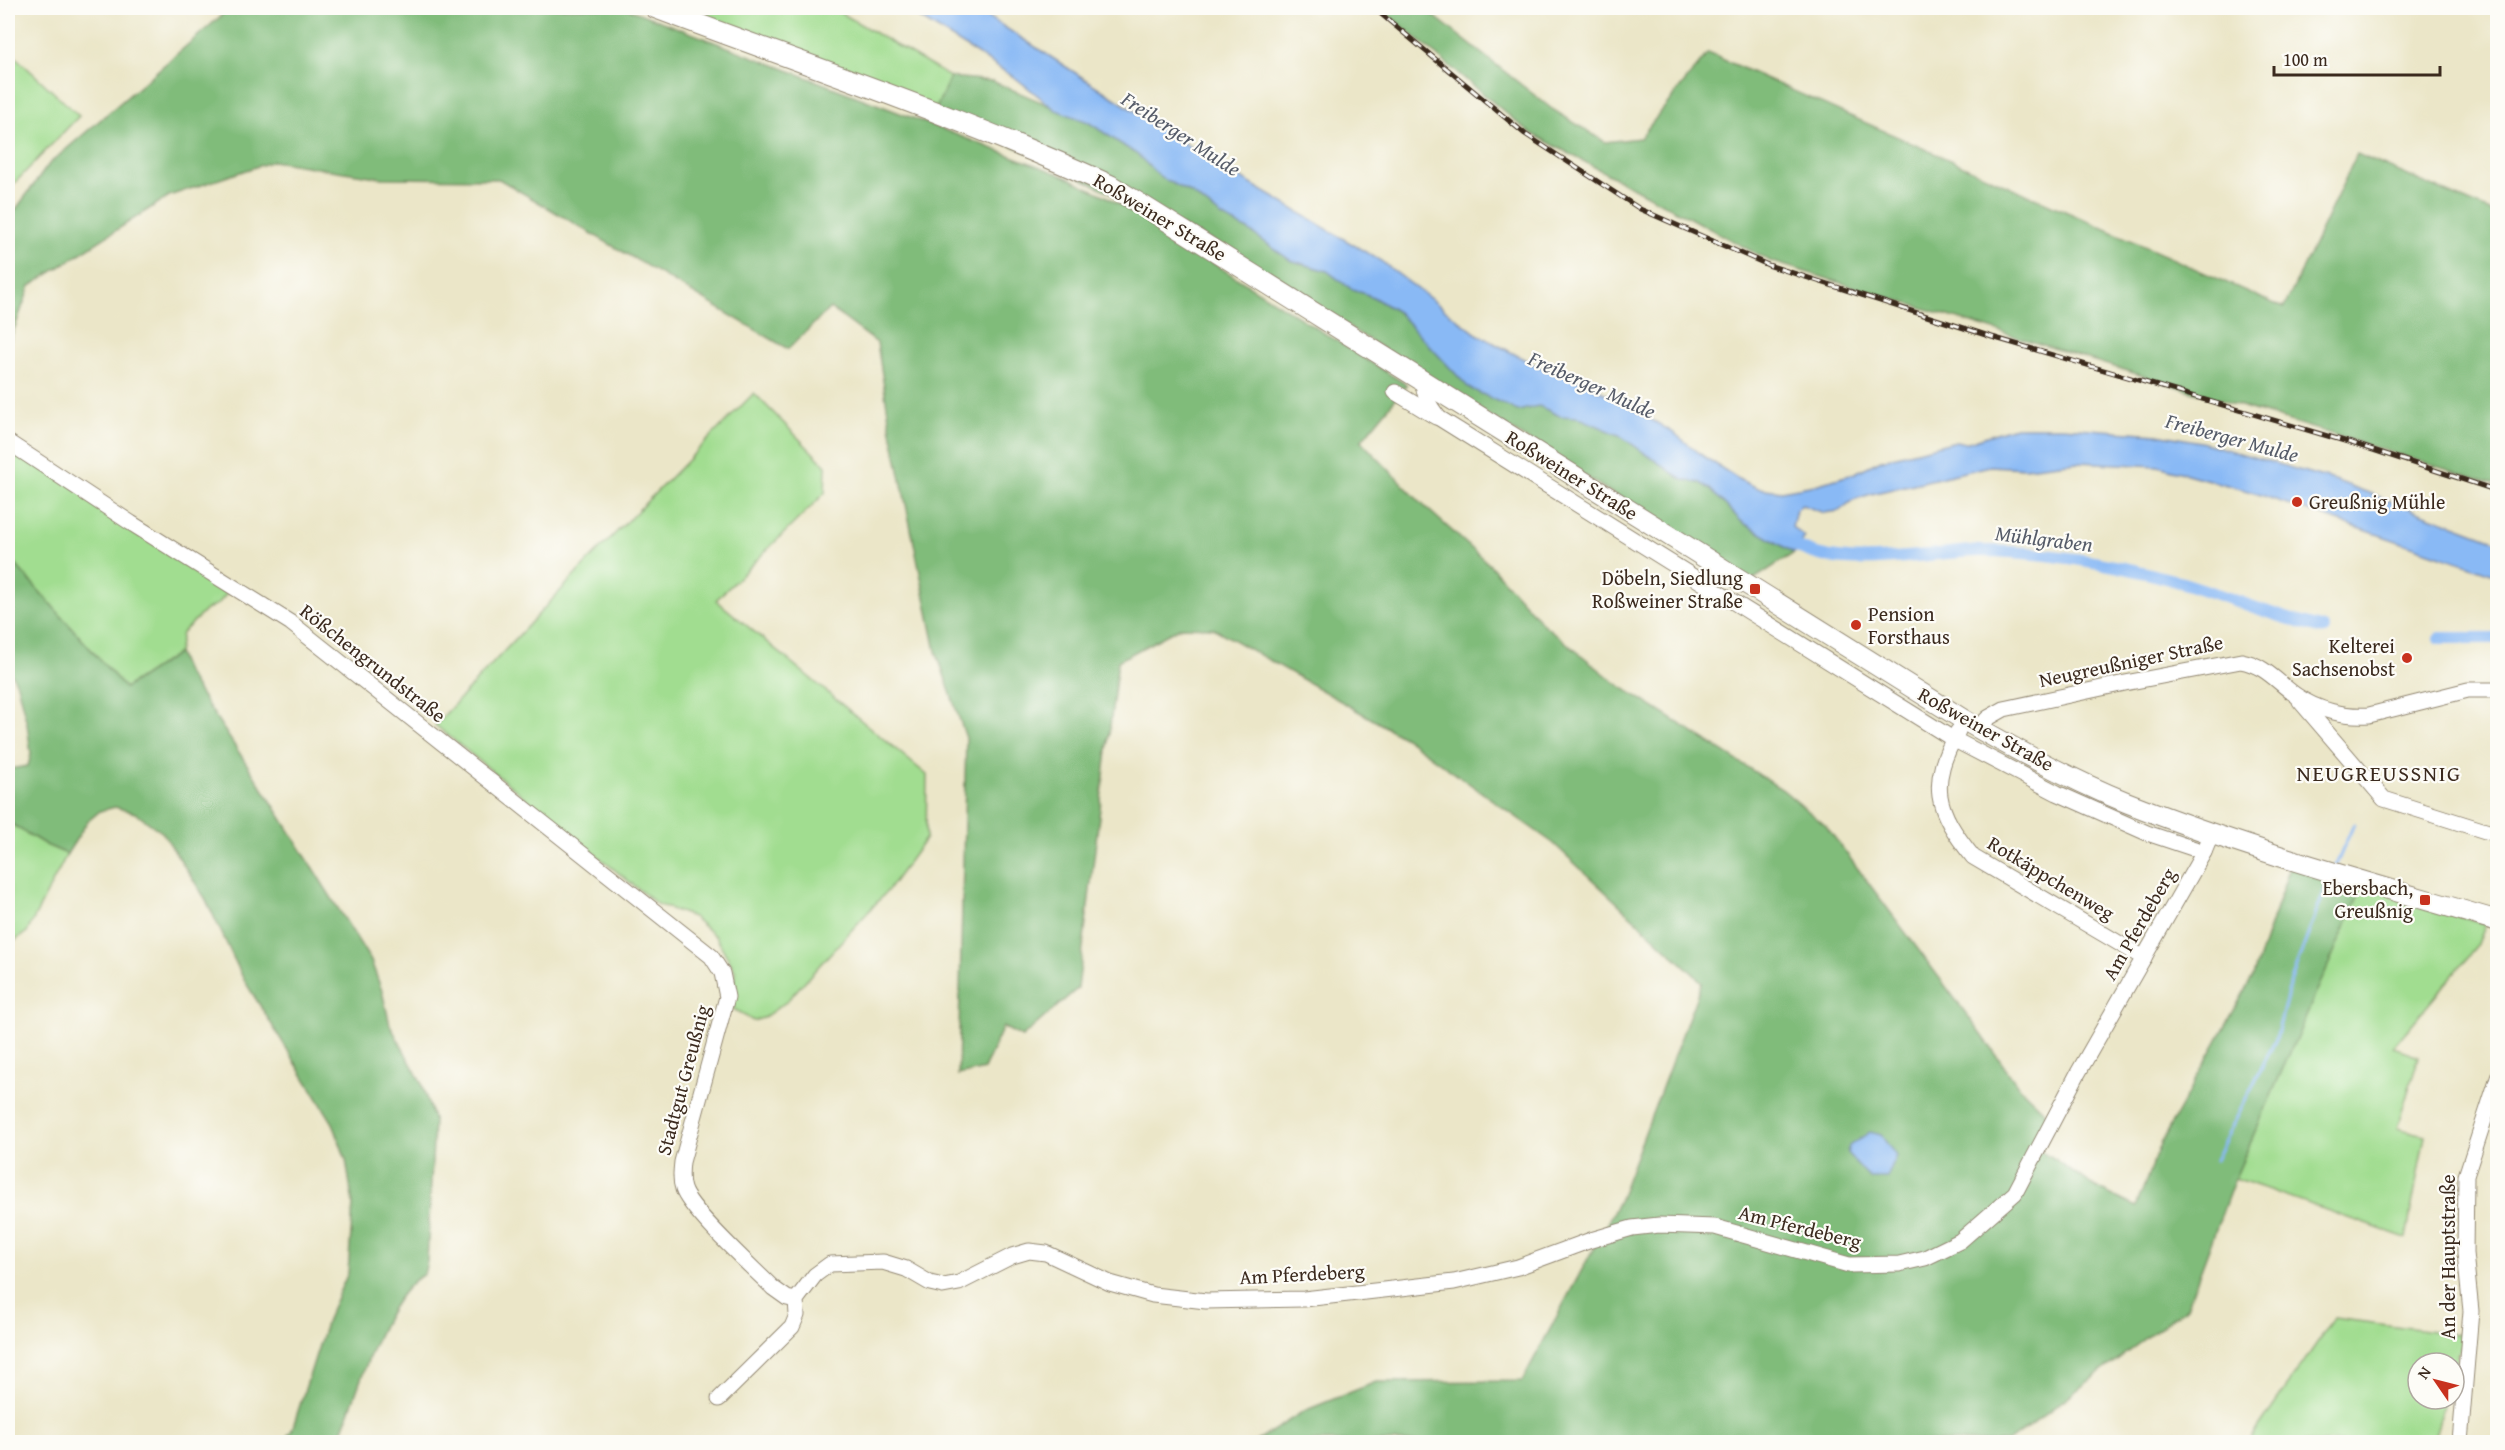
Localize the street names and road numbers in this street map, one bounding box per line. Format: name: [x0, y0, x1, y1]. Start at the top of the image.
street label: Roßweiner Straße: [1088, 165, 1232, 268]
street label: Roßweiner Straße: [1501, 422, 1644, 527]
street label: Rößchengrundstraße: [294, 596, 453, 729]
street label: Neugreußniger Straße: [2036, 627, 2226, 694]
street label: Roßweiner Straße: [1913, 679, 2059, 778]
street label: Rotkäppchenweg: [1982, 828, 2120, 927]
street label: Am Pferdeberg: [2095, 862, 2183, 985]
street label: Stadtgut Greußnig: [648, 1001, 717, 1158]
street label: An der Hauptstraße: [2433, 1174, 2462, 1340]
street label: Am Pferdeberg: [1736, 1197, 1865, 1256]
street label: Am Pferdeberg: [1239, 1256, 1365, 1291]

